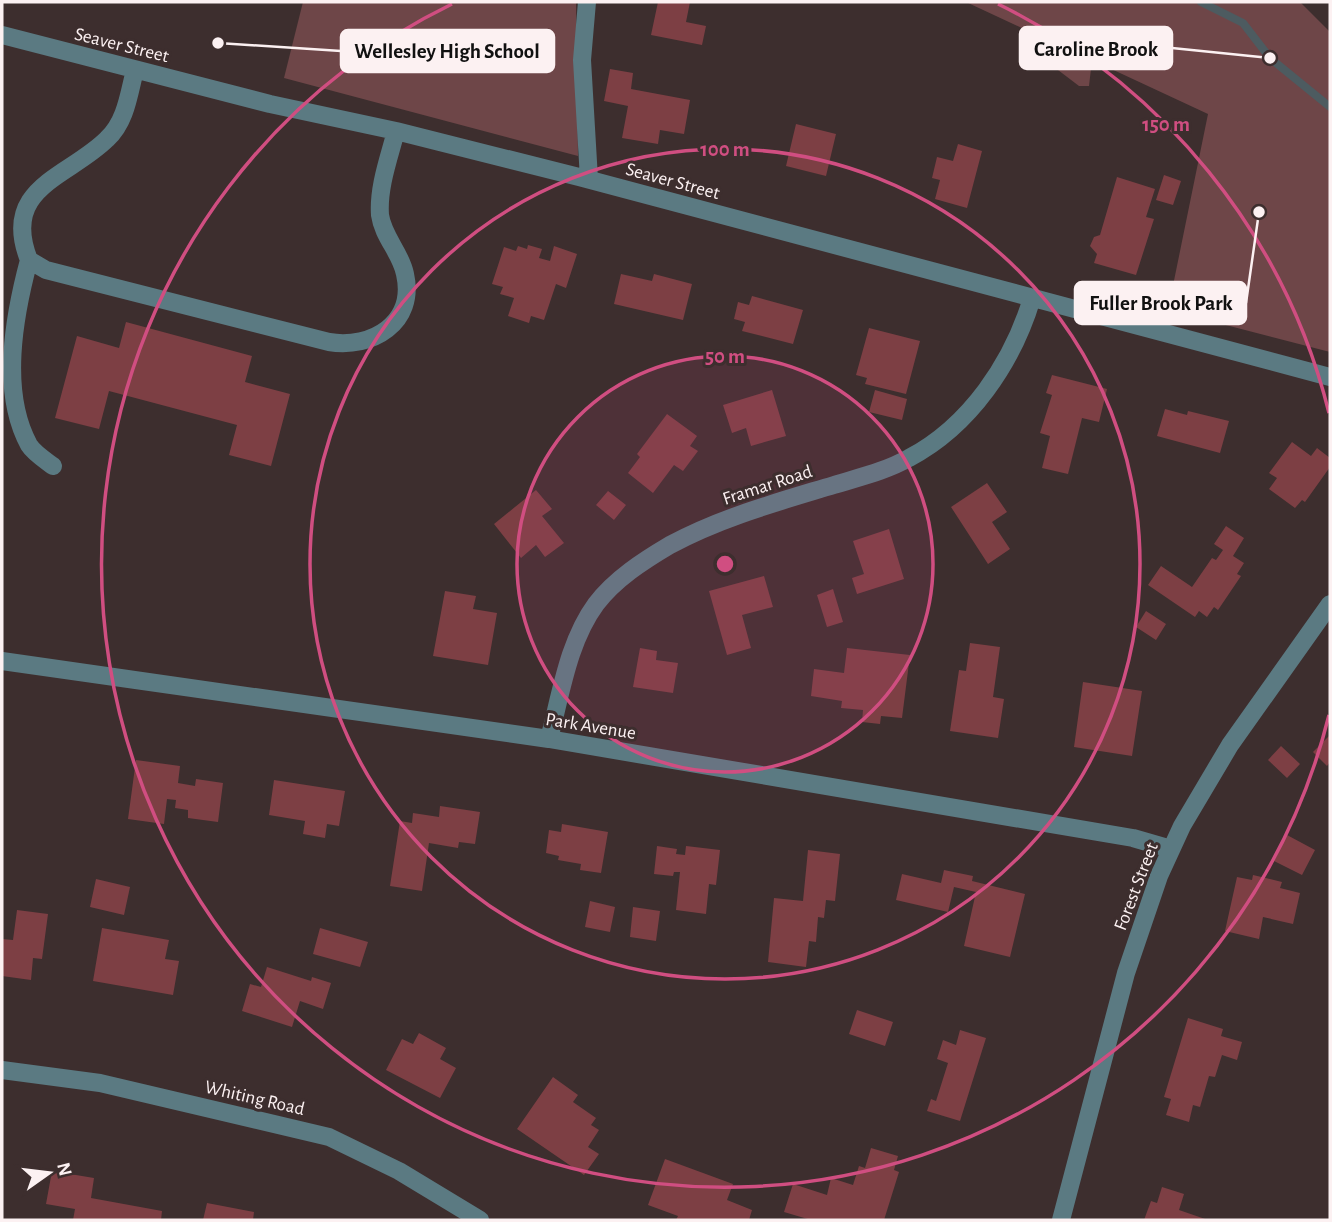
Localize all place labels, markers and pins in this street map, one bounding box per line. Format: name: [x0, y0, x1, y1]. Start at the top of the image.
callout: Caroline Brook: [1020, 27, 1172, 69]
callout: Wellesley High School: [341, 30, 554, 72]
callout: Fuller Brook Park: [1075, 282, 1246, 324]
centre of rings: [713, 552, 737, 576]

